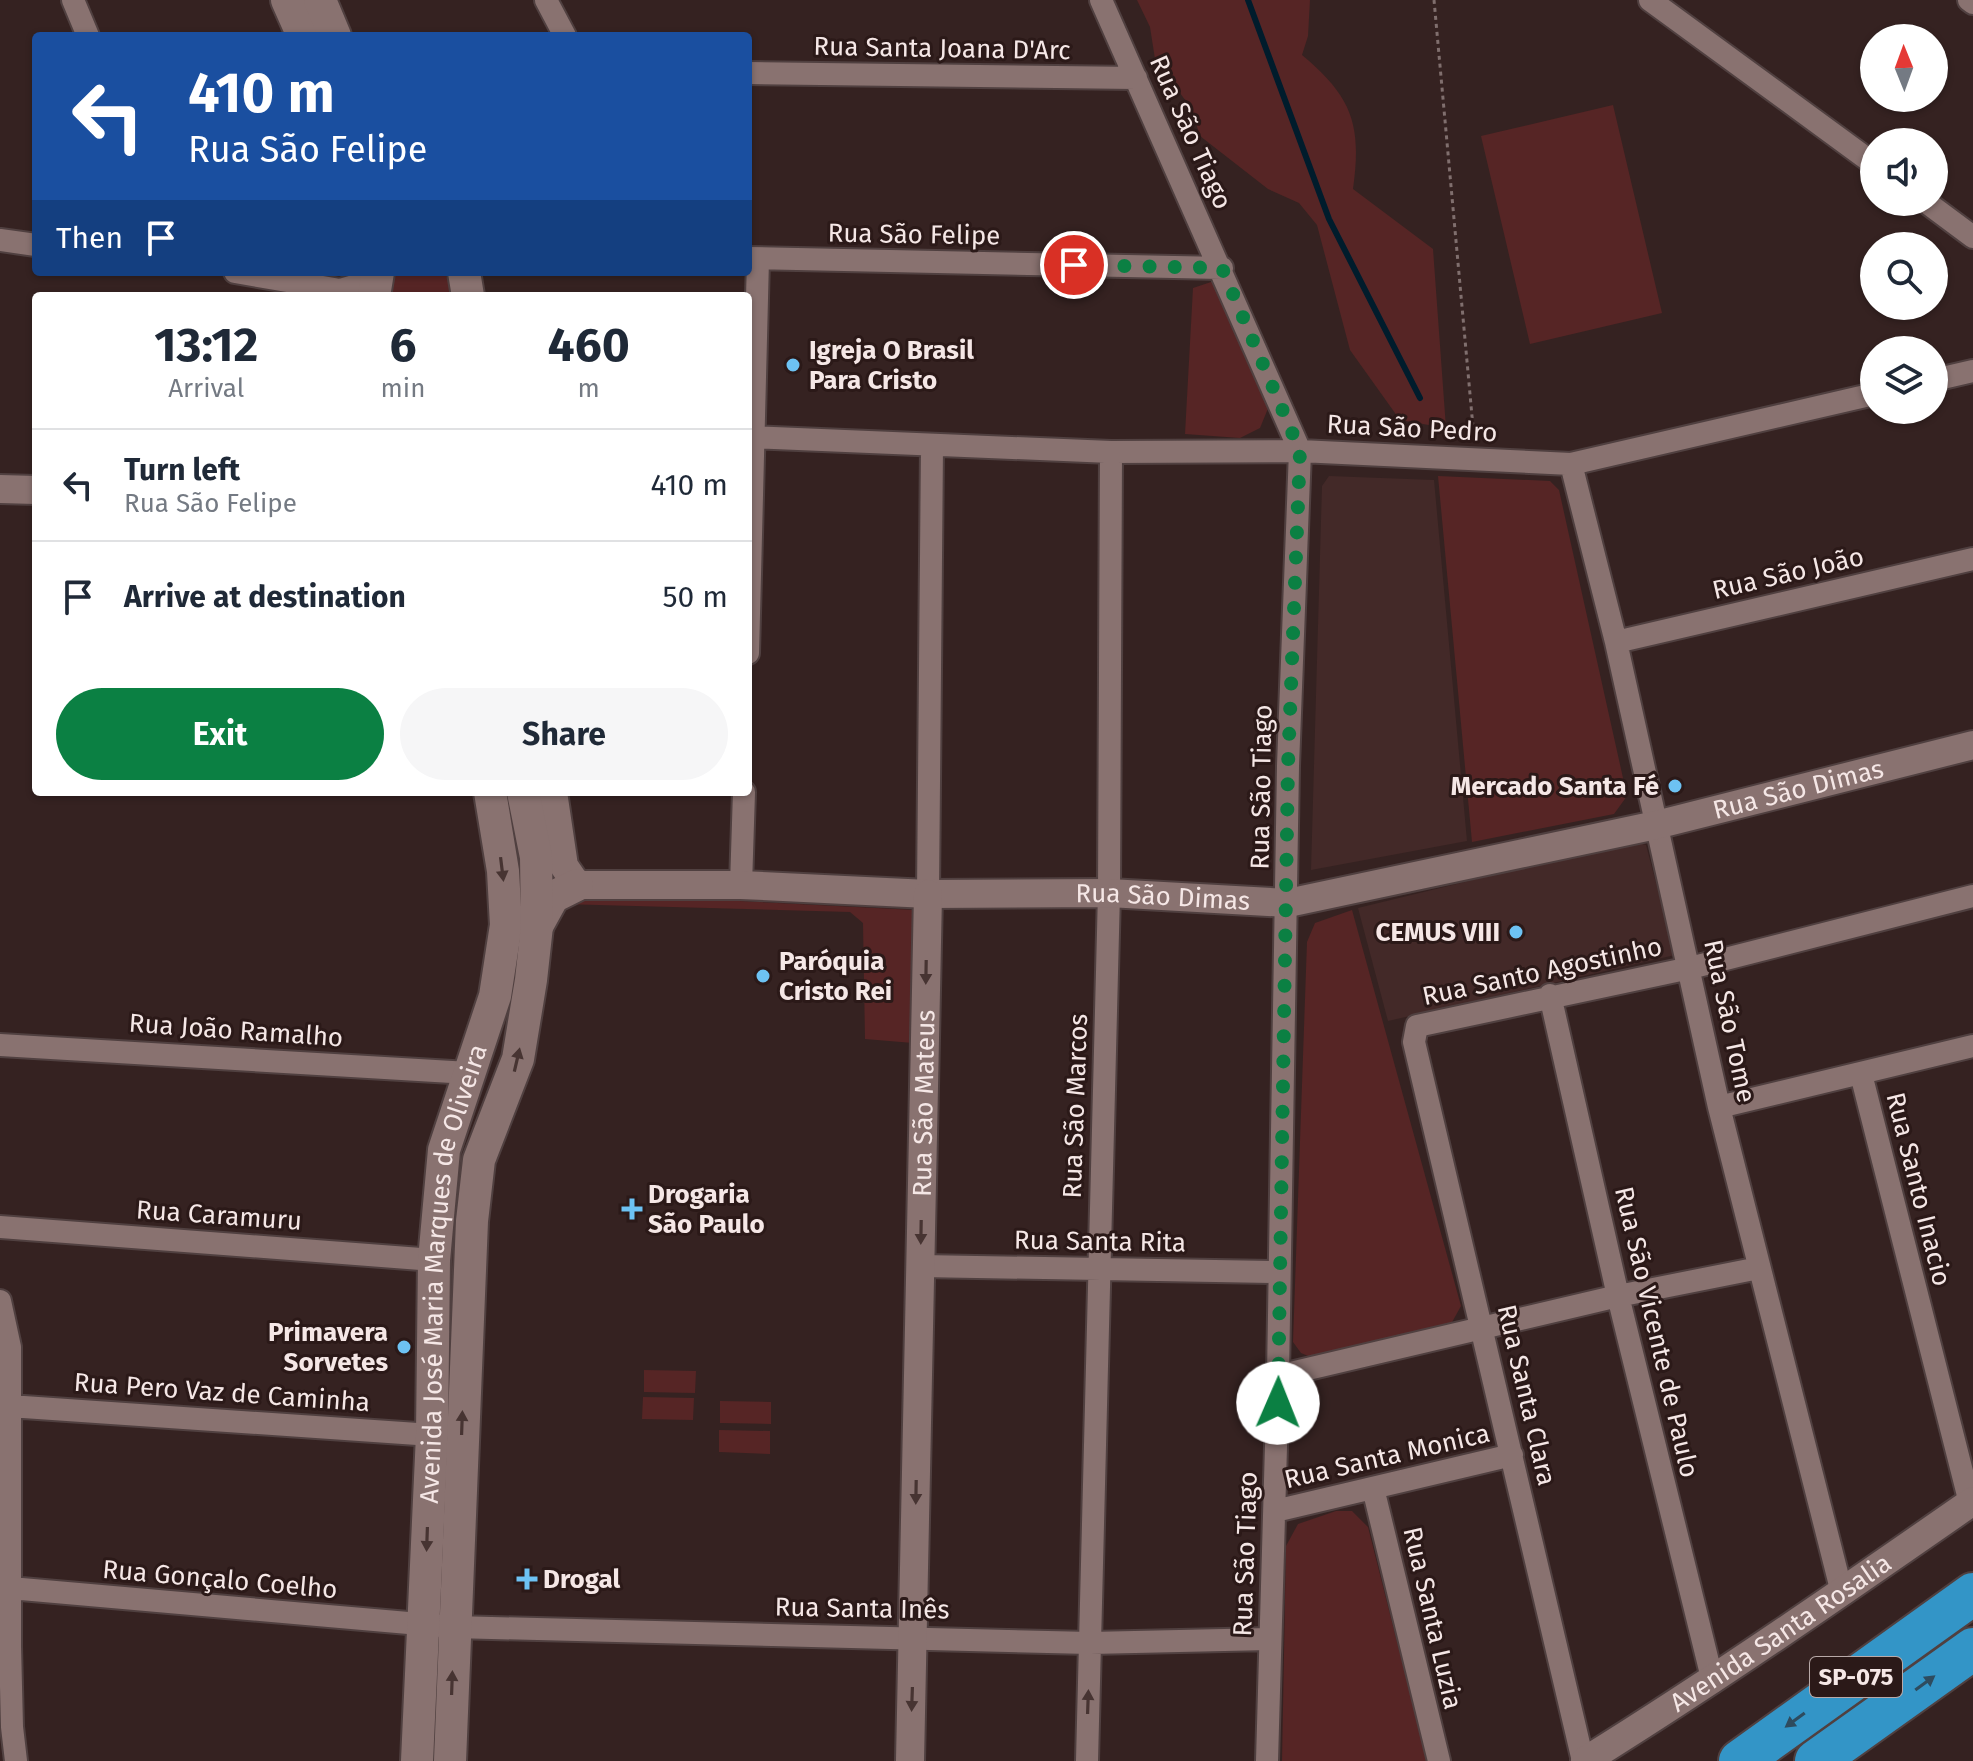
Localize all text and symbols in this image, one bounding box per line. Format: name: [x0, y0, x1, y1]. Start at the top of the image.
north arrow: [1860, 24, 1948, 112]
map controls: [1860, 24, 1948, 424]
street label: Rua Santa Joana D'Arc: [813, 31, 1071, 66]
street label: Rua São Tiago: [1143, 50, 1238, 214]
text: 410 m: [188, 60, 335, 127]
icon: left: [56, 64, 160, 168]
text: Rua São Felipe: [188, 128, 427, 172]
button: sound: [1860, 128, 1948, 216]
icon: arrive: [139, 216, 183, 260]
street label: Rua São Felipe: [827, 217, 1001, 252]
text: Then: [56, 220, 123, 256]
pin: [1040, 231, 1108, 299]
button: search: [1860, 232, 1948, 320]
icon: arrive: [1052, 243, 1096, 287]
text: 13:12: [154, 316, 258, 374]
text: 6: [389, 316, 417, 374]
text: 460: [548, 316, 630, 374]
place label: Igreja O Brasil Para Cristo: [809, 335, 974, 396]
button: layers: [1860, 336, 1948, 424]
marker: Igreja O Brasil Para Cristo: [784, 356, 802, 374]
text: Arrival: [168, 373, 244, 404]
text: min: [381, 373, 425, 404]
text: m: [578, 373, 600, 404]
street label: Rua São Pedro: [1326, 409, 1498, 448]
text: Turn left: [124, 452, 240, 488]
icon: left: [56, 463, 100, 507]
text: 410 m: [650, 467, 728, 503]
text: Rua São Felipe: [124, 488, 297, 519]
street label: Rua São João: [1709, 541, 1867, 606]
icon: arrive: [56, 575, 100, 619]
text: Arrive at destination: [124, 579, 406, 615]
text: 50 m: [663, 579, 728, 615]
button: Exit: [56, 688, 384, 780]
button: Share: [400, 688, 728, 780]
street label: Rua São Tiago: [1245, 704, 1278, 870]
street label: Rua São Dimas: [1710, 753, 1887, 826]
place label: Mercado Santa Fé: [1451, 771, 1659, 802]
marker: Mercado Santa Fé: [1666, 777, 1684, 795]
one-way arrow: [496, 857, 509, 882]
street label: Rua São Dimas: [1075, 878, 1251, 917]
place label: CEMUS VIII: [1375, 917, 1500, 948]
marker: CEMUS VIII: [1507, 923, 1525, 941]
street label: Rua Santo Agostinho: [1419, 931, 1665, 1012]
street label: Rua São Tome: [1697, 937, 1762, 1105]
place label: Paróquia Cristo Rei: [779, 946, 892, 1007]
one-way arrow: [920, 960, 933, 985]
marker: Paróquia Cristo Rei: [754, 967, 772, 985]
street label: Rua João Ramalho: [128, 1008, 344, 1053]
street label: Rua São Mateus: [907, 1009, 942, 1197]
street label: Rua São Marcos: [1057, 1013, 1094, 1199]
street label: Avenida José Maria Marques de Oliveira: [414, 1040, 494, 1504]
one-way arrow: [512, 1047, 524, 1072]
street label: Rua Santo Inacio: [1879, 1089, 1958, 1289]
place label: Drogaria São Paulo: [648, 1179, 765, 1240]
street label: Rua São Vicente de Paulo: [1608, 1184, 1705, 1481]
street label: Rua Caramuru: [135, 1194, 303, 1237]
marker: Drogaria São Paulo: [623, 1200, 641, 1218]
one-way arrow: [915, 1220, 928, 1245]
street label: Rua Santa Rita: [1014, 1225, 1186, 1258]
street label: Rua Santa Clara: [1491, 1302, 1562, 1489]
place label: Primavera Sorvetes: [268, 1317, 388, 1378]
marker: Primavera Sorvetes: [395, 1338, 413, 1356]
position arrow: [1236, 1361, 1320, 1445]
street label: Rua Pero Vaz de Caminha: [73, 1367, 371, 1418]
one-way arrow: [456, 1410, 469, 1435]
street label: Rua Santa Monica: [1281, 1418, 1493, 1495]
street label: Rua São Tiago: [1227, 1471, 1264, 1637]
one-way arrow: [910, 1480, 923, 1505]
street label: Rua Santa Luzia: [1396, 1524, 1469, 1712]
one-way arrow: [421, 1527, 434, 1552]
street label: Avenida Santa Rosalia: [1664, 1547, 1897, 1719]
street label: Rua Gonçalo Coelho: [101, 1554, 339, 1605]
place label: Drogal: [543, 1564, 620, 1595]
marker: Drogal: [518, 1570, 536, 1588]
street label: Rua Santa Inês: [774, 1591, 950, 1626]
road number: SP-075: [1810, 1657, 1902, 1697]
one-way arrow: [446, 1670, 458, 1695]
one-way arrow: [1914, 1675, 1936, 1691]
one-way arrow: [905, 1687, 918, 1712]
one-way arrow: [1082, 1689, 1095, 1714]
one-way arrow: [1784, 1712, 1806, 1728]

